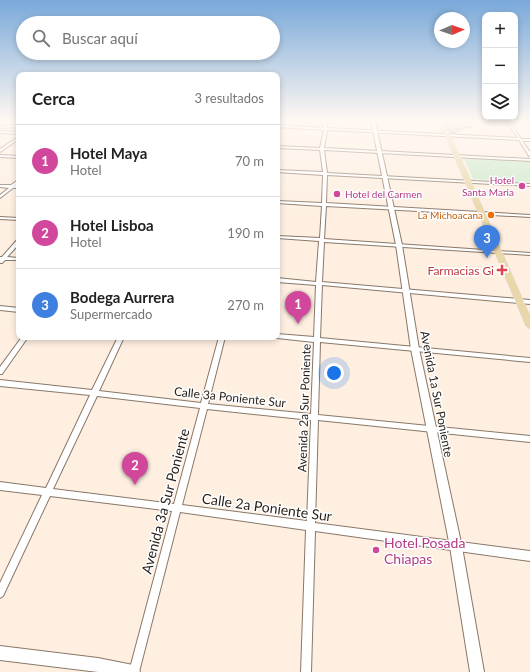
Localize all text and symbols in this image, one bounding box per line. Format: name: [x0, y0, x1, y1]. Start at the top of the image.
north arrow: [434, 12, 470, 48]
map controls: [482, 12, 518, 120]
button: +: [482, 12, 518, 48]
search box: [16, 16, 280, 60]
icon: search: [30, 27, 52, 49]
text: Buscar aquí: [62, 29, 138, 47]
button: −: [482, 48, 518, 84]
button: layers: [482, 84, 518, 120]
text: Cerca: [32, 88, 75, 109]
text: 3 resultados: [194, 90, 264, 106]
text: Hotel Maya: [70, 144, 147, 162]
text: 1: [41, 153, 49, 169]
text: 70 m: [235, 153, 264, 169]
text: Hotel: [70, 162, 102, 178]
place label: Hotel Santa Maria: [462, 174, 514, 198]
marker: Hotel Santa Maria: [517, 181, 527, 191]
place label: Hotel del Carmen: [345, 188, 422, 200]
marker: Hotel del Carmen: [332, 189, 342, 199]
place label: La Michoacana: [417, 209, 483, 221]
marker: La Michoacana: [486, 210, 496, 220]
text: Hotel Lisboa: [70, 216, 154, 234]
text: 2: [41, 225, 49, 241]
text: 190 m: [227, 225, 264, 241]
pin: 3: [474, 225, 500, 258]
text: Hotel: [70, 234, 102, 250]
place label: Farmacias Gi: [427, 263, 494, 278]
marker: Farmacias Gi: [497, 265, 507, 275]
text: Bodega Aurrera: [70, 288, 174, 306]
pin: 1: [285, 291, 311, 324]
text: 3: [41, 297, 49, 313]
text: 270 m: [227, 297, 264, 313]
text: Supermercado: [70, 306, 152, 322]
street label: Avenida 1a Sur Poniente: [417, 330, 457, 458]
street label: Avenida 2a Sur Poniente: [294, 344, 314, 472]
your location: [324, 363, 344, 383]
street label: Calle 3a Poniente Sur: [173, 384, 287, 410]
street label: Avenida 3a Sur Poniente: [137, 426, 193, 576]
pin: 2: [122, 452, 148, 485]
street label: Calle 2a Poniente Sur: [201, 489, 333, 525]
place label: Hotel Posada Chiapas: [384, 534, 465, 567]
marker: Hotel Posada Chiapas: [371, 545, 381, 555]

